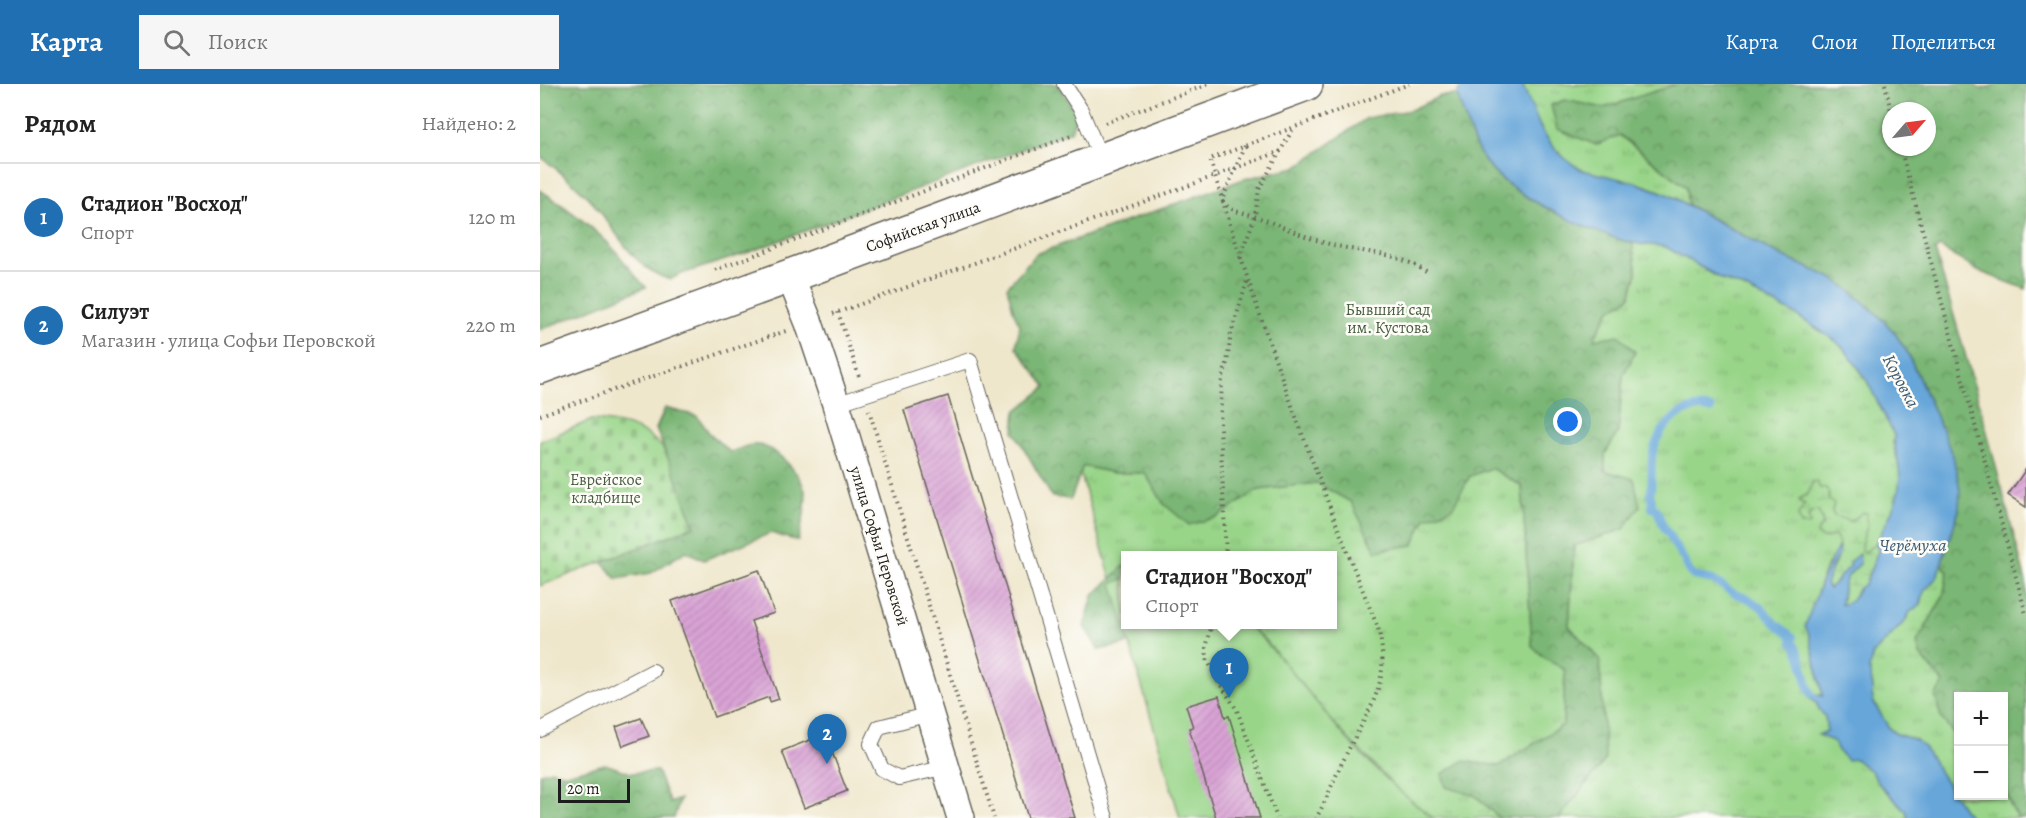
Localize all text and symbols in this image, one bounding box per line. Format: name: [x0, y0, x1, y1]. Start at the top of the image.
search box: [139, 15, 559, 69]
text: Карта: [30, 23, 103, 61]
icon: search: [160, 26, 193, 59]
text: Поиск: [208, 27, 268, 57]
text: Карта: [1725, 28, 1778, 56]
text: Слои: [1811, 28, 1858, 56]
text: Поделиться: [1891, 28, 1996, 56]
north arrow: [1882, 102, 1936, 156]
text: Рядом: [24, 106, 96, 141]
text: Найдено: 2: [421, 110, 516, 137]
text: Стадион "Восход": [81, 189, 248, 219]
street label: Софийская улица: [863, 196, 984, 258]
text: 1: [40, 204, 47, 231]
text: 120 m: [468, 204, 516, 231]
text: Спорт: [81, 219, 134, 246]
text: Силуэт: [81, 297, 149, 327]
park label: Бывший сад им. Кустова: [1346, 299, 1431, 339]
text: 2: [39, 312, 48, 339]
text: 220 m: [466, 312, 516, 339]
text: Магазин · улица Софьи Перовской: [81, 327, 376, 354]
water label: Коровка: [1877, 350, 1925, 412]
your location: [1553, 407, 1582, 436]
street label: улица Софьи Перовской: [844, 462, 914, 629]
park label: Еврейское кладбище: [570, 469, 642, 509]
water label: Черёмуха: [1879, 533, 1947, 557]
popup: [1121, 551, 1337, 629]
text: Стадион "Восход": [1146, 562, 1312, 592]
text: Спорт: [1146, 592, 1199, 619]
pin: 1: [1210, 648, 1248, 698]
map controls: [1954, 692, 2008, 800]
button: +: [1954, 692, 2008, 746]
pin: 2: [808, 714, 846, 764]
button: −: [1954, 746, 2008, 800]
scale bar: [558, 776, 630, 804]
text: 20 m: [567, 778, 600, 800]

